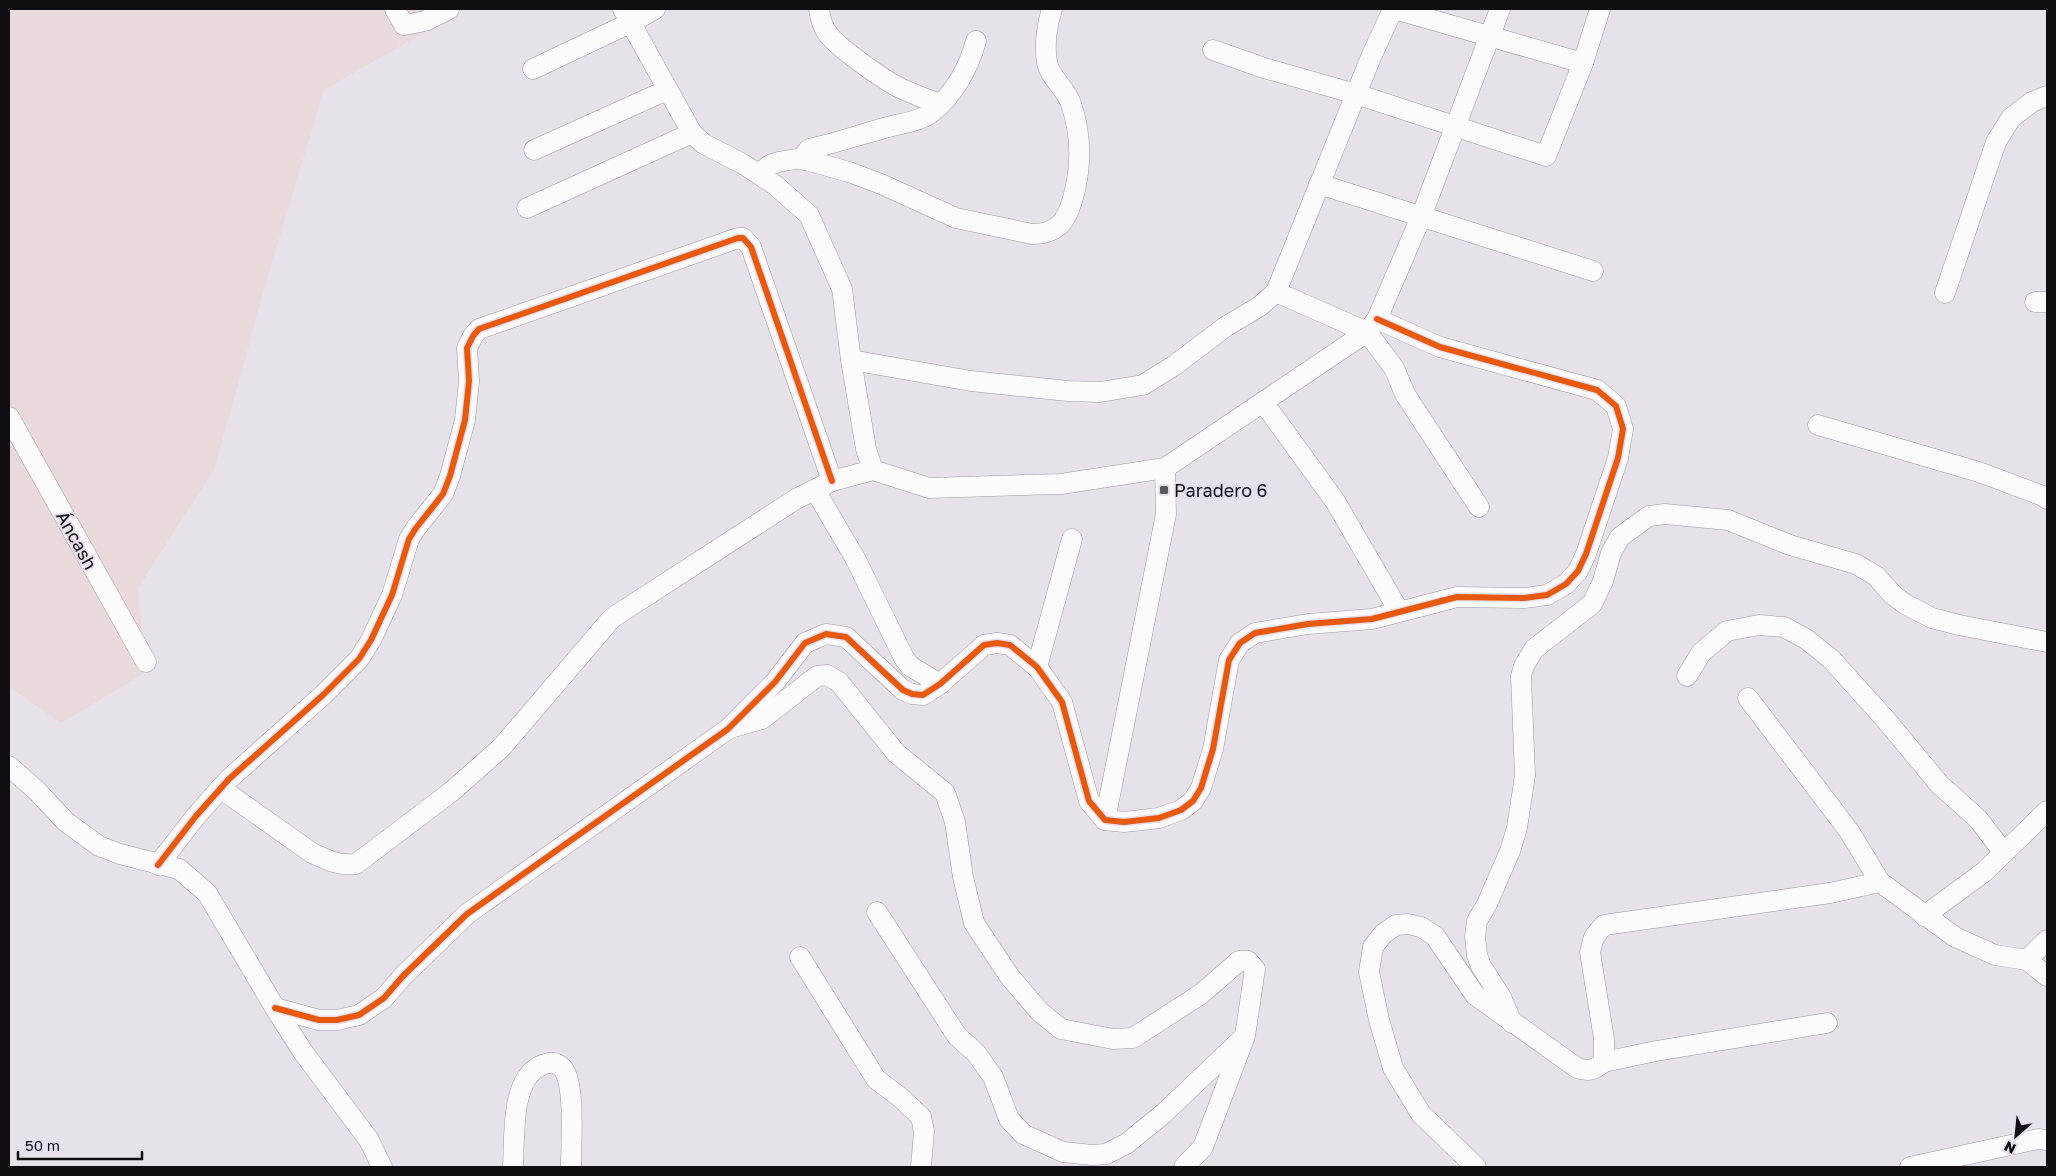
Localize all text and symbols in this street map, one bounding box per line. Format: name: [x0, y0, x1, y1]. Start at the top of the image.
place label: Paradero 6: [1174, 479, 1267, 501]
marker: Paradero 6: [1158, 484, 1170, 496]
street label: Áncash: [52, 507, 102, 573]
north arrow: [1991, 1111, 2041, 1161]
scale bar: [18, 1128, 141, 1160]
text: 50 m: [25, 1136, 60, 1154]
text: N: [2001, 1138, 2018, 1158]

